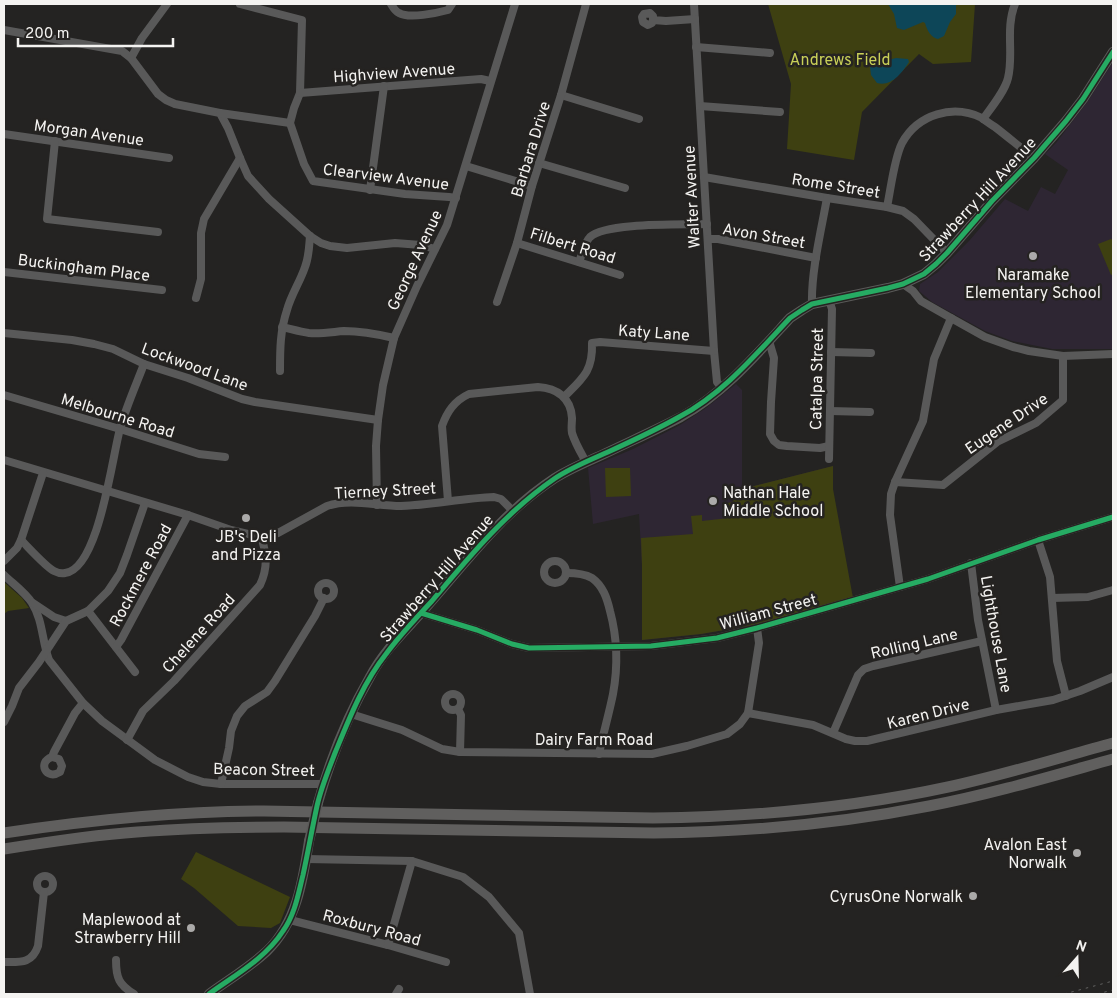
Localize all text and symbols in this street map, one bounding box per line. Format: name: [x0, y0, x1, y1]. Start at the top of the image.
scale bar: [18, 15, 172, 47]
text: 200 m: [25, 25, 70, 44]
park label: Andrews Field: [790, 51, 890, 71]
street label: Highview Avenue: [333, 60, 456, 88]
street label: Barbara Drive: [508, 99, 556, 200]
street label: Morgan Avenue: [32, 116, 145, 152]
street label: Strawberry Hill Avenue: [915, 134, 1042, 267]
street label: Walter Avenue: [680, 145, 706, 249]
street label: Clearview Avenue: [322, 160, 450, 196]
street label: Rome Street: [790, 170, 881, 204]
street label: George Avenue: [384, 207, 448, 314]
street label: Avon Street: [721, 220, 807, 254]
street label: Filbert Road: [527, 224, 618, 269]
marker: Naramake Elementary School: [1027, 250, 1039, 262]
street label: Buckingham Place: [17, 251, 151, 287]
place label: Naramake Elementary School: [965, 266, 1101, 304]
street label: Katy Lane: [617, 322, 690, 346]
street label: Catalpa Street: [807, 328, 829, 430]
street label: Lockwood Lane: [138, 339, 250, 396]
street label: Melbourne Road: [58, 390, 177, 444]
street label: Eugene Drive: [962, 390, 1052, 460]
street label: Tierney Street: [334, 479, 437, 505]
place label: Nathan Hale Middle School: [723, 484, 823, 522]
marker: Nathan Hale Middle School: [707, 495, 719, 507]
street label: Strawberry Hill Avenue: [376, 511, 499, 648]
marker: JB's Deli and Pizza: [240, 512, 252, 524]
street label: Rockmere Road: [106, 521, 177, 631]
place label: JB's Deli and Pizza: [211, 528, 281, 566]
street label: Lighthouse Lane: [975, 574, 1015, 695]
street label: William Street: [718, 590, 819, 636]
street label: Chelene Road: [159, 591, 240, 678]
street label: Rolling Lane: [869, 625, 960, 665]
street label: Karen Drive: [885, 695, 972, 735]
street label: Dairy Farm Road: [535, 731, 653, 751]
street label: Beacon Street: [213, 760, 315, 782]
place label: Avalon East Norwalk: [984, 836, 1067, 874]
marker: Avalon East Norwalk: [1071, 847, 1083, 859]
place label: CyrusOne Norwalk: [829, 888, 963, 908]
marker: CyrusOne Norwalk: [967, 890, 979, 902]
street label: Roxbury Road: [320, 906, 423, 952]
place label: Maplewood at Strawberry Hill: [74, 911, 181, 949]
marker: Maplewood at Strawberry Hill: [185, 922, 197, 934]
north arrow: [1052, 933, 1102, 983]
text: N: [1073, 937, 1089, 957]

